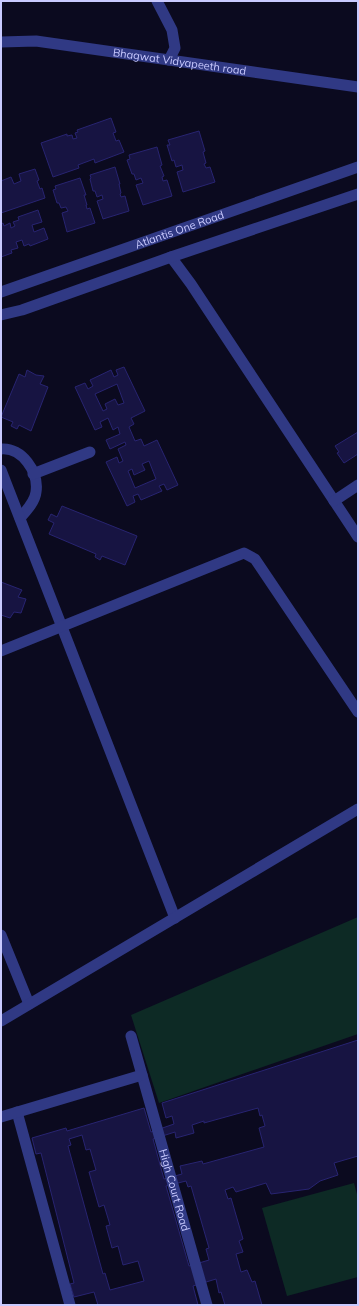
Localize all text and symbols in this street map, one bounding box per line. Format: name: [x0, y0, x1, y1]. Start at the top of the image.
street label: Bhagwat Vidyapeeth road: [112, 45, 247, 78]
street label: Atlantis One Road: [133, 208, 226, 252]
street label: High Court Road: [156, 1147, 193, 1233]

